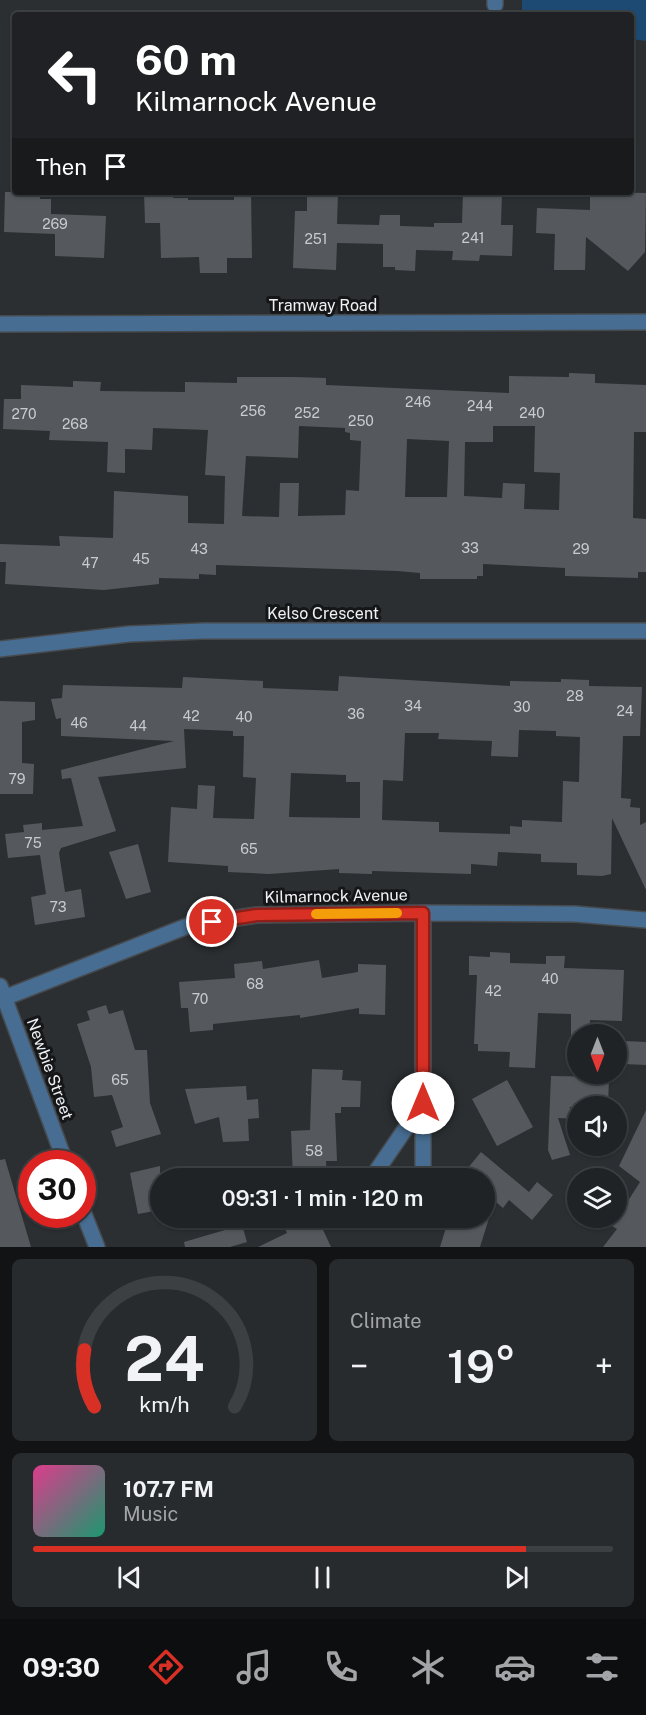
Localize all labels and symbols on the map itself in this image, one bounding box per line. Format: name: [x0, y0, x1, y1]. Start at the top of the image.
house number: 269: [42, 216, 68, 232]
house number: 241: [462, 230, 484, 246]
house number: 251: [304, 231, 328, 247]
street label: Tramway Road: [269, 296, 377, 315]
house number: 246: [405, 394, 431, 410]
house number: 244: [467, 398, 493, 414]
house number: 256: [240, 403, 266, 419]
house number: 252: [294, 405, 320, 421]
house number: 240: [519, 405, 545, 421]
house number: 270: [11, 406, 37, 422]
house number: 250: [348, 413, 374, 429]
house number: 268: [62, 416, 88, 432]
house number: 33: [461, 540, 479, 556]
house number: 43: [190, 541, 208, 557]
house number: 29: [572, 541, 590, 557]
house number: 45: [132, 551, 150, 567]
house number: 47: [81, 555, 99, 571]
street label: Kelso Crescent: [267, 604, 379, 623]
house number: 28: [566, 688, 584, 704]
house number: 34: [404, 698, 422, 714]
house number: 30: [513, 699, 531, 715]
house number: 24: [616, 703, 634, 719]
house number: 36: [347, 706, 365, 722]
house number: 42: [182, 708, 200, 724]
house number: 40: [235, 709, 253, 725]
house number: 46: [70, 715, 88, 731]
house number: 44: [129, 718, 147, 734]
house number: 79: [9, 771, 26, 787]
house number: 75: [24, 835, 42, 851]
house number: 65: [240, 841, 258, 857]
street label: Kilmarnock Avenue: [264, 885, 408, 907]
pin: [186, 896, 237, 947]
house number: 73: [50, 899, 67, 915]
house number: 40: [541, 971, 559, 987]
house number: 68: [246, 976, 264, 992]
house number: 42: [484, 983, 502, 999]
house number: 70: [192, 991, 208, 1007]
street label: Newbie Street: [23, 1016, 77, 1122]
north arrow: [567, 1024, 627, 1084]
position arrow: [391, 1071, 455, 1135]
house number: 65: [111, 1072, 129, 1088]
house number: 58: [305, 1143, 323, 1159]
speed limit sign: 30: [18, 1150, 96, 1228]

